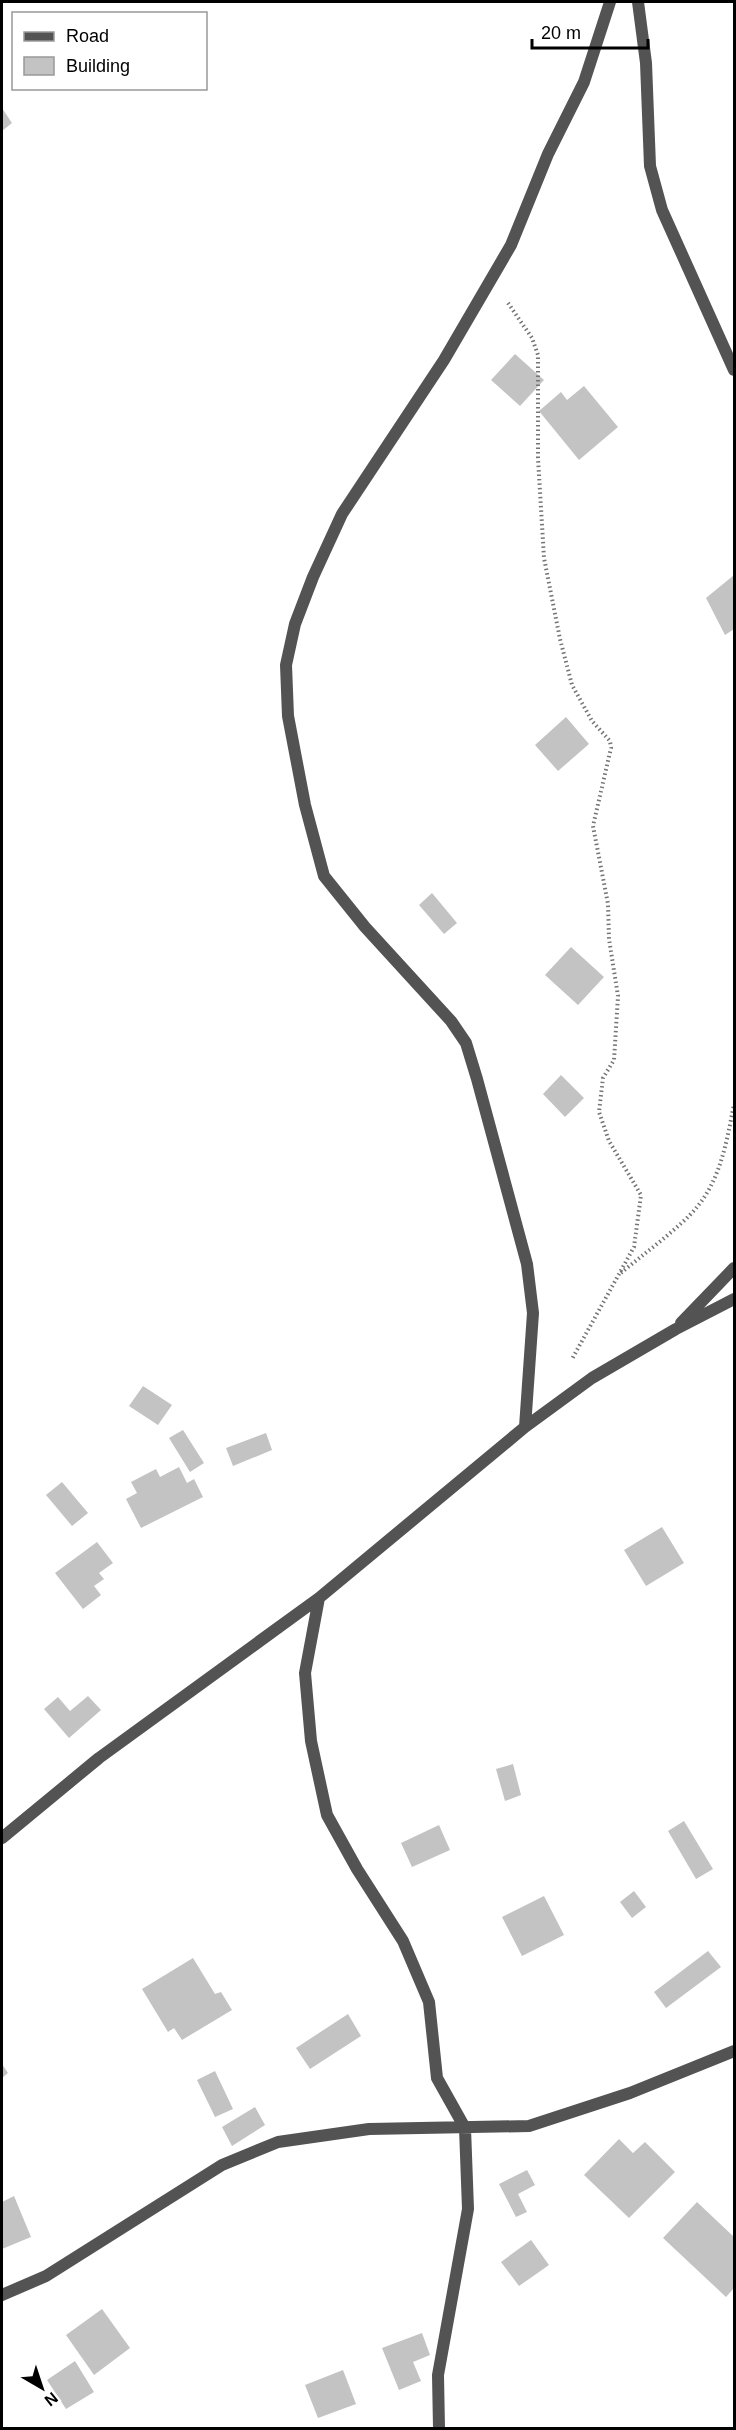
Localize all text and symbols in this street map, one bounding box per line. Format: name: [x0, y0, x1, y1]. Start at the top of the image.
legend: [12, 12, 207, 90]
scale bar: [532, 12, 648, 50]
text: 20 m: [541, 23, 581, 43]
text: Road: [66, 26, 109, 46]
text: Building: [66, 56, 130, 76]
north arrow: [12, 2358, 72, 2418]
text: N: [41, 2389, 61, 2410]

